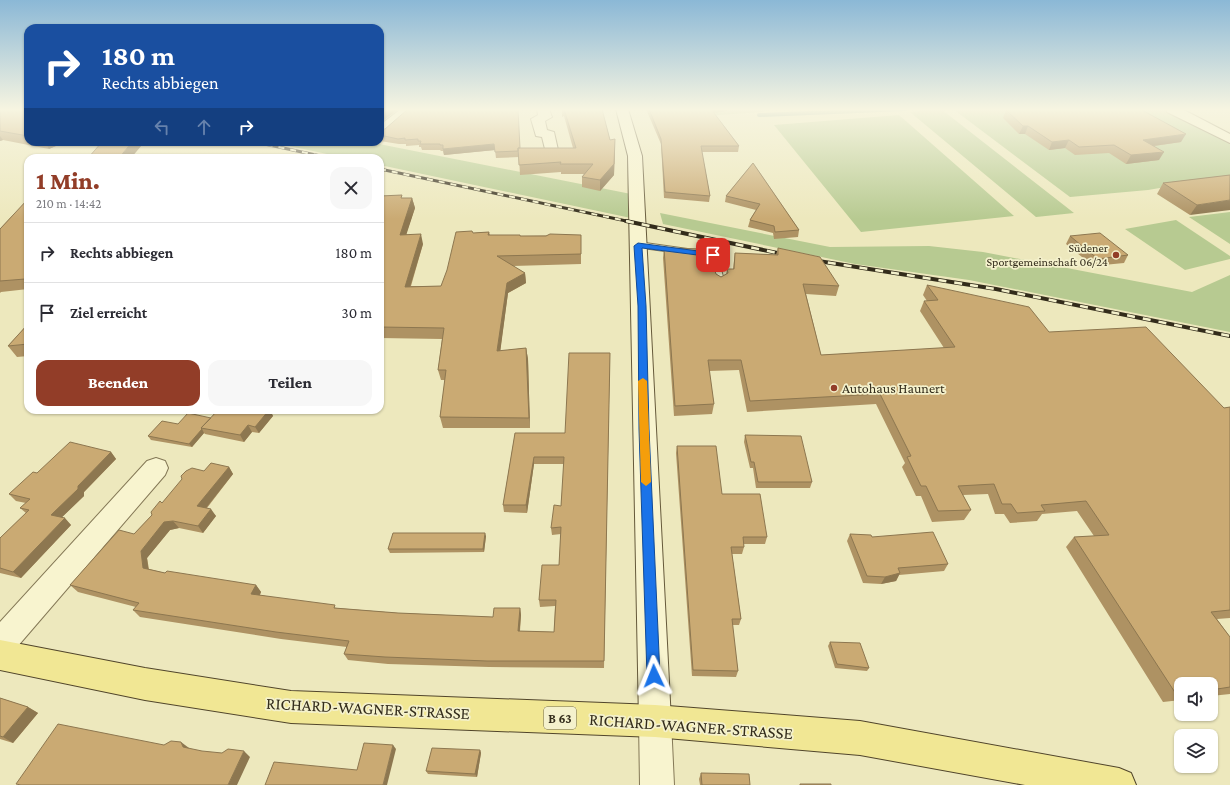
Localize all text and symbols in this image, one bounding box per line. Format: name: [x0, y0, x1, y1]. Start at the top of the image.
icon: right: [36, 40, 88, 92]
text: 180 m: [102, 40, 175, 71]
text: Rechts abbiegen: [102, 73, 219, 93]
icon: left: [151, 116, 173, 138]
icon: ahead: [193, 116, 215, 138]
icon: right: [235, 116, 257, 138]
text: 1 Min.: [36, 167, 100, 194]
button: close: [330, 167, 372, 209]
text: 210 m · 14:42: [36, 196, 101, 211]
pin: [696, 238, 730, 272]
place label: Südener Sportgemeinschaft 06/24: [987, 241, 1109, 269]
icon: right: [36, 242, 58, 264]
icon: arrive: [702, 244, 724, 266]
text: Rechts abbiegen: [70, 245, 173, 261]
text: 180 m: [336, 245, 372, 261]
marker: Südener Sportgemeinschaft 06/24: [1111, 250, 1121, 260]
icon: arrive: [36, 302, 58, 324]
text: Ziel erreicht: [70, 305, 147, 321]
text: 30 m: [342, 305, 372, 321]
button: Beenden: [36, 360, 200, 406]
button: Teilen: [208, 360, 372, 406]
place label: Autohaus Haunert: [842, 380, 945, 396]
marker: Autohaus Haunert: [829, 383, 839, 393]
position arrow: [633, 655, 675, 697]
map controls: [1174, 677, 1218, 773]
button: sound: [1174, 677, 1218, 721]
street label: RICHARD-WAGNER-STRASSE: [266, 694, 470, 723]
road number: B 63: [544, 707, 576, 729]
street label: RICHARD-WAGNER-STRASSE: [589, 710, 793, 743]
button: layers: [1174, 729, 1218, 773]

